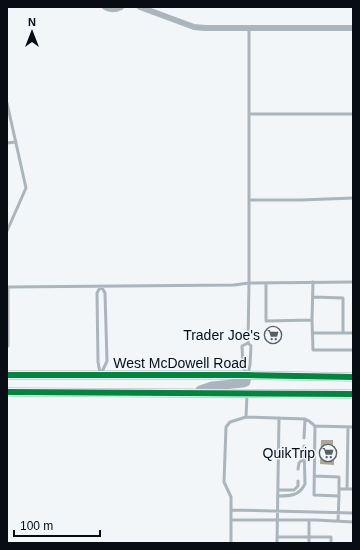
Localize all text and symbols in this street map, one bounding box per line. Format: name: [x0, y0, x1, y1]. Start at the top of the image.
north arrow: [12, 12, 52, 52]
text: N: [28, 16, 36, 28]
supermarket icon: Trader Joe's: [263, 325, 283, 345]
place label: Trader Joe's: [183, 327, 260, 343]
street label: West McDowell Road: [113, 355, 247, 371]
supermarket icon: QuikTrip: [318, 443, 338, 463]
place label: QuikTrip: [263, 445, 315, 461]
scale bar: [14, 512, 100, 538]
text: 100 m: [20, 519, 53, 533]

